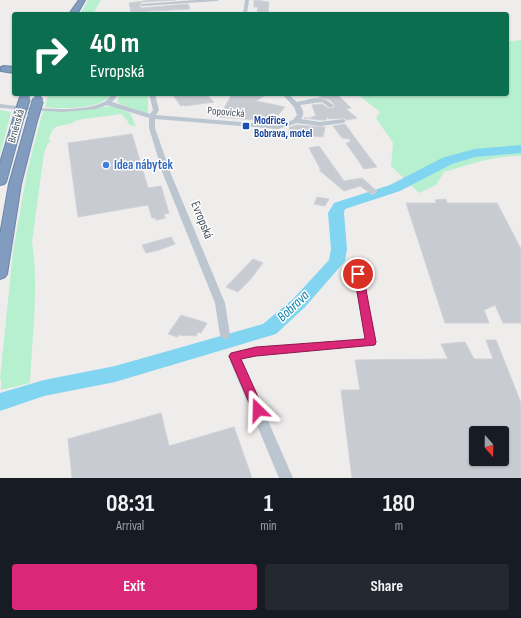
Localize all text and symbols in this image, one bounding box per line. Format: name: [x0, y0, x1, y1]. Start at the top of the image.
text: 40 m: [90, 27, 139, 60]
icon: right: [24, 28, 76, 80]
text: Evropská: [90, 61, 144, 82]
street label: Popovická: [207, 104, 245, 120]
street label: Brněnská: [5, 108, 27, 144]
place label: Modřice, Bobrava, motel: [254, 114, 312, 140]
marker: Modřice, Bobrava, motel: [241, 121, 251, 131]
place label: Idea nábytek: [114, 157, 173, 173]
marker: Idea nábytek: [101, 160, 111, 170]
street label: Evropská: [187, 199, 217, 241]
pin: [341, 257, 375, 291]
icon: arrive: [347, 263, 369, 285]
water label: Bobrava: [274, 287, 313, 325]
position arrow: [237, 389, 279, 431]
north arrow: [469, 426, 509, 466]
map controls: [469, 426, 509, 466]
text: 08:31: [106, 489, 154, 518]
text: 1: [264, 489, 273, 518]
text: 180: [383, 489, 415, 518]
text: Arrival: [116, 518, 144, 534]
text: min: [260, 518, 277, 534]
text: m: [395, 518, 403, 534]
button: Exit: [12, 564, 257, 610]
button: Share: [265, 564, 509, 610]

